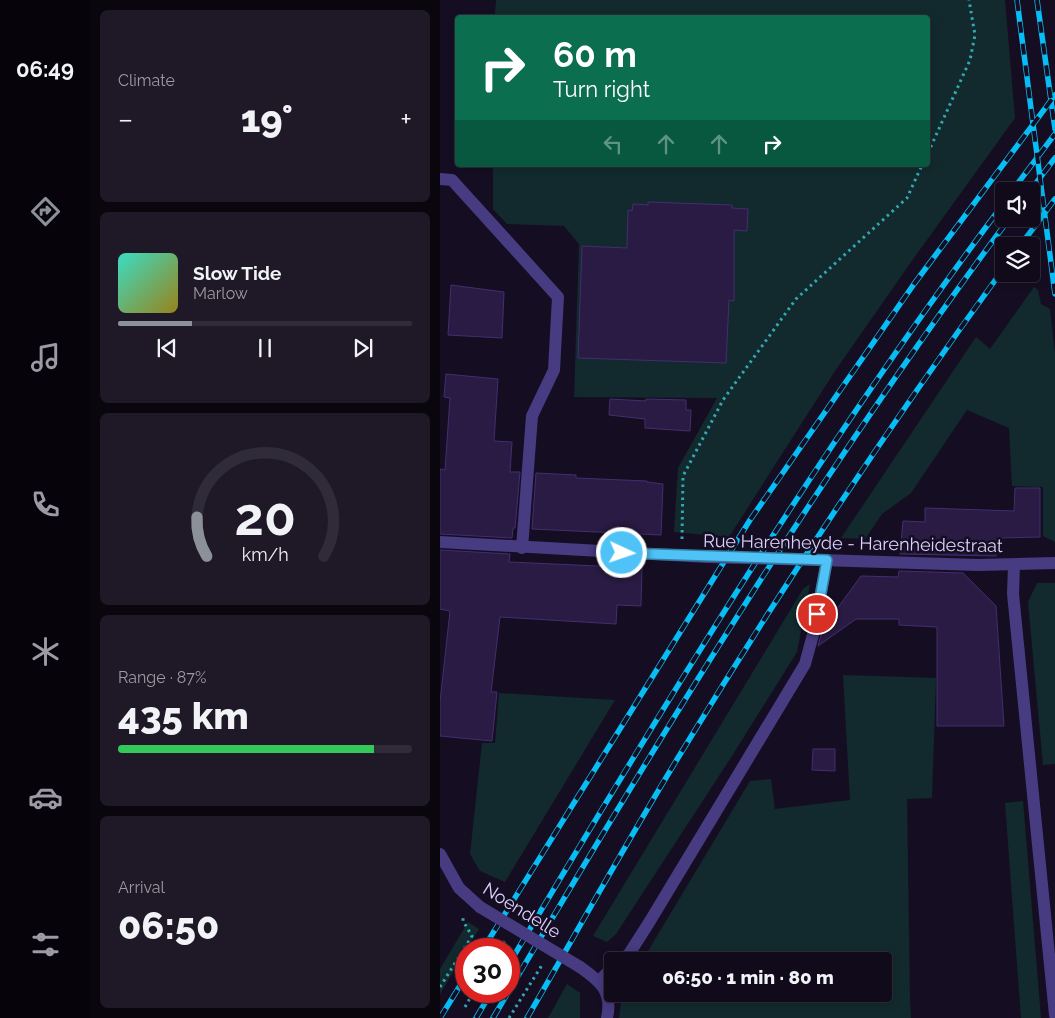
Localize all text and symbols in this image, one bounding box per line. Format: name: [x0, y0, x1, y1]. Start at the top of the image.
text: 60 m: [553, 34, 637, 75]
icon: right: [470, 35, 535, 100]
text: 06:49: [16, 56, 74, 82]
text: Climate: [118, 71, 175, 90]
text: Turn right: [553, 76, 650, 102]
text: 19°: [241, 96, 293, 141]
text: −: [118, 103, 133, 136]
text: +: [400, 103, 412, 136]
icon: left: [599, 130, 627, 158]
icon: ahead: [652, 130, 680, 158]
icon: ahead: [705, 130, 733, 158]
icon: right: [758, 130, 786, 158]
map controls: [995, 182, 1040, 282]
button: sound: [995, 182, 1040, 227]
icon: directions: [28, 194, 63, 229]
button: layers: [995, 237, 1040, 282]
text: Slow Tide: [193, 262, 282, 284]
text: Marlow: [193, 284, 248, 303]
icon: previous: [153, 334, 181, 362]
icon: pause: [251, 334, 279, 362]
icon: next: [349, 334, 377, 362]
icon: music: [28, 340, 63, 375]
text: 20: [234, 486, 296, 547]
icon: phone: [28, 487, 63, 522]
position arrow: [595, 526, 647, 578]
street label: Rue Harenheyde - Harenheidestraat: [703, 530, 1003, 556]
text: km/h: [241, 544, 289, 565]
pin: [796, 593, 838, 635]
icon: arrive: [803, 600, 831, 628]
icon: climate: [28, 634, 63, 669]
text: Range · 87%: [118, 668, 206, 687]
text: 435 km: [118, 693, 249, 738]
icon: car: [28, 780, 63, 815]
text: Arrival: [118, 878, 165, 897]
street label: Noendelle: [479, 878, 565, 942]
text: 06:50: [118, 903, 219, 948]
icon: filters: [28, 927, 63, 962]
speed limit sign: 30: [455, 938, 520, 1003]
text: 06:50 · 1 min · 80 m: [662, 966, 834, 988]

